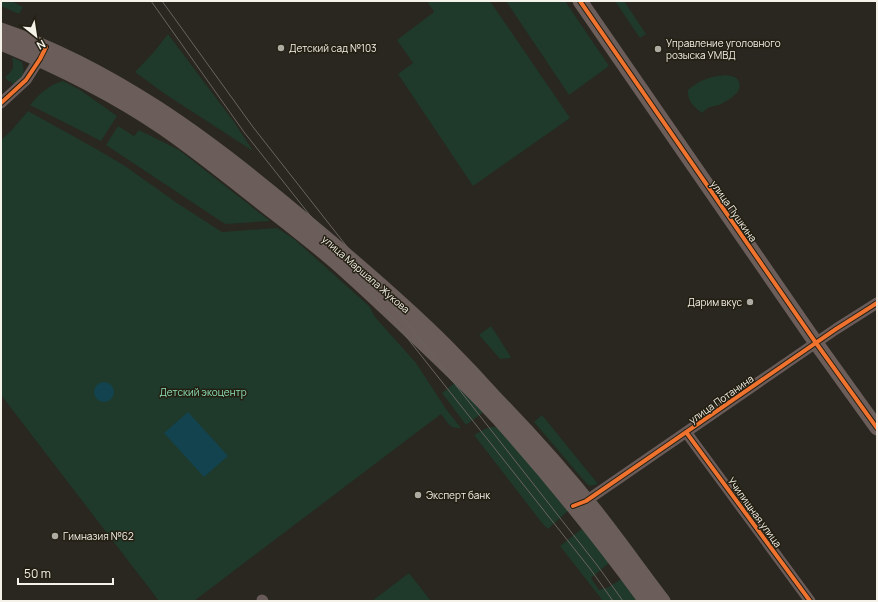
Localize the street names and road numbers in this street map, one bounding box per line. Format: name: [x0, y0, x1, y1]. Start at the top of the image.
street label: улица Пушкина: [708, 177, 760, 245]
street label: улица Маршала Жукова: [319, 232, 413, 316]
street label: улица Потанина: [686, 371, 756, 427]
street label: Училищная улица: [725, 474, 785, 550]

